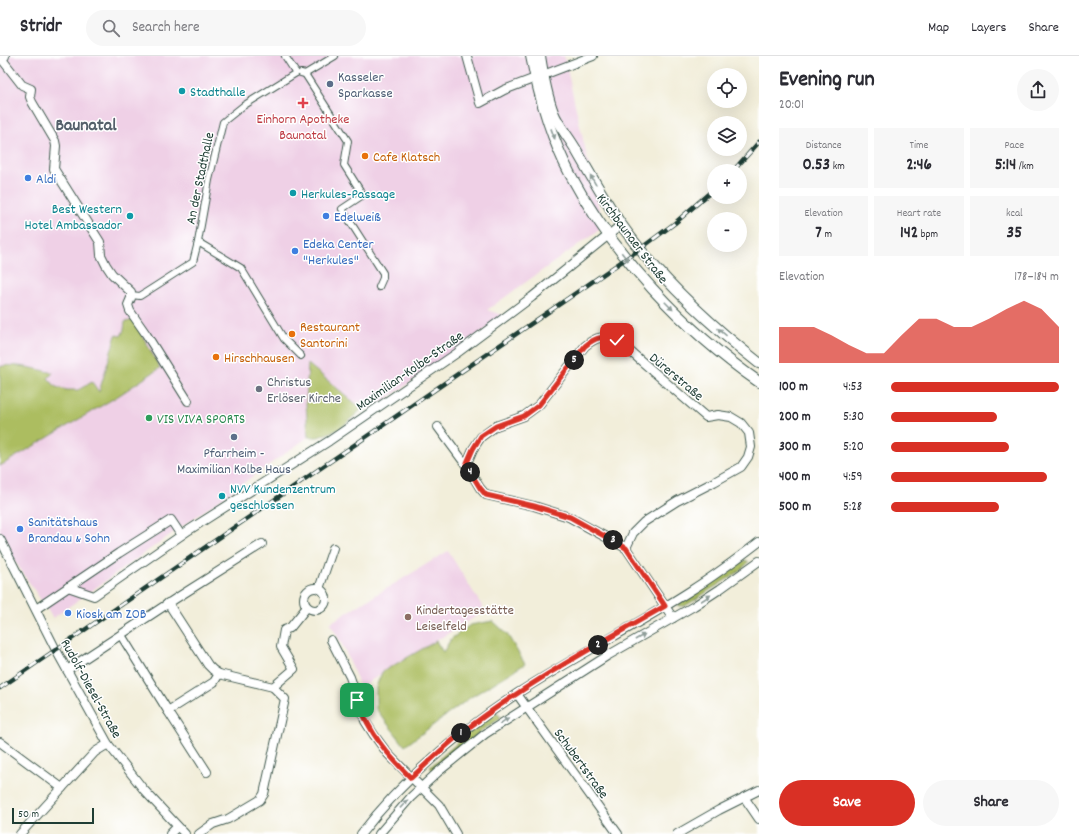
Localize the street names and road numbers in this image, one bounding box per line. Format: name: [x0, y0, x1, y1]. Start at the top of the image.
street label: An der Stadthalle: [181, 130, 220, 226]
street label: Kirchbaunaer Straße: [591, 190, 672, 289]
street label: Maximilian-Kolbe-Straße: [352, 327, 468, 416]
street label: Dürerstraße: [644, 349, 707, 406]
street label: Rudolf-Diesel-Straße: [55, 636, 126, 742]
street label: Schubertstraße: [548, 725, 613, 803]

